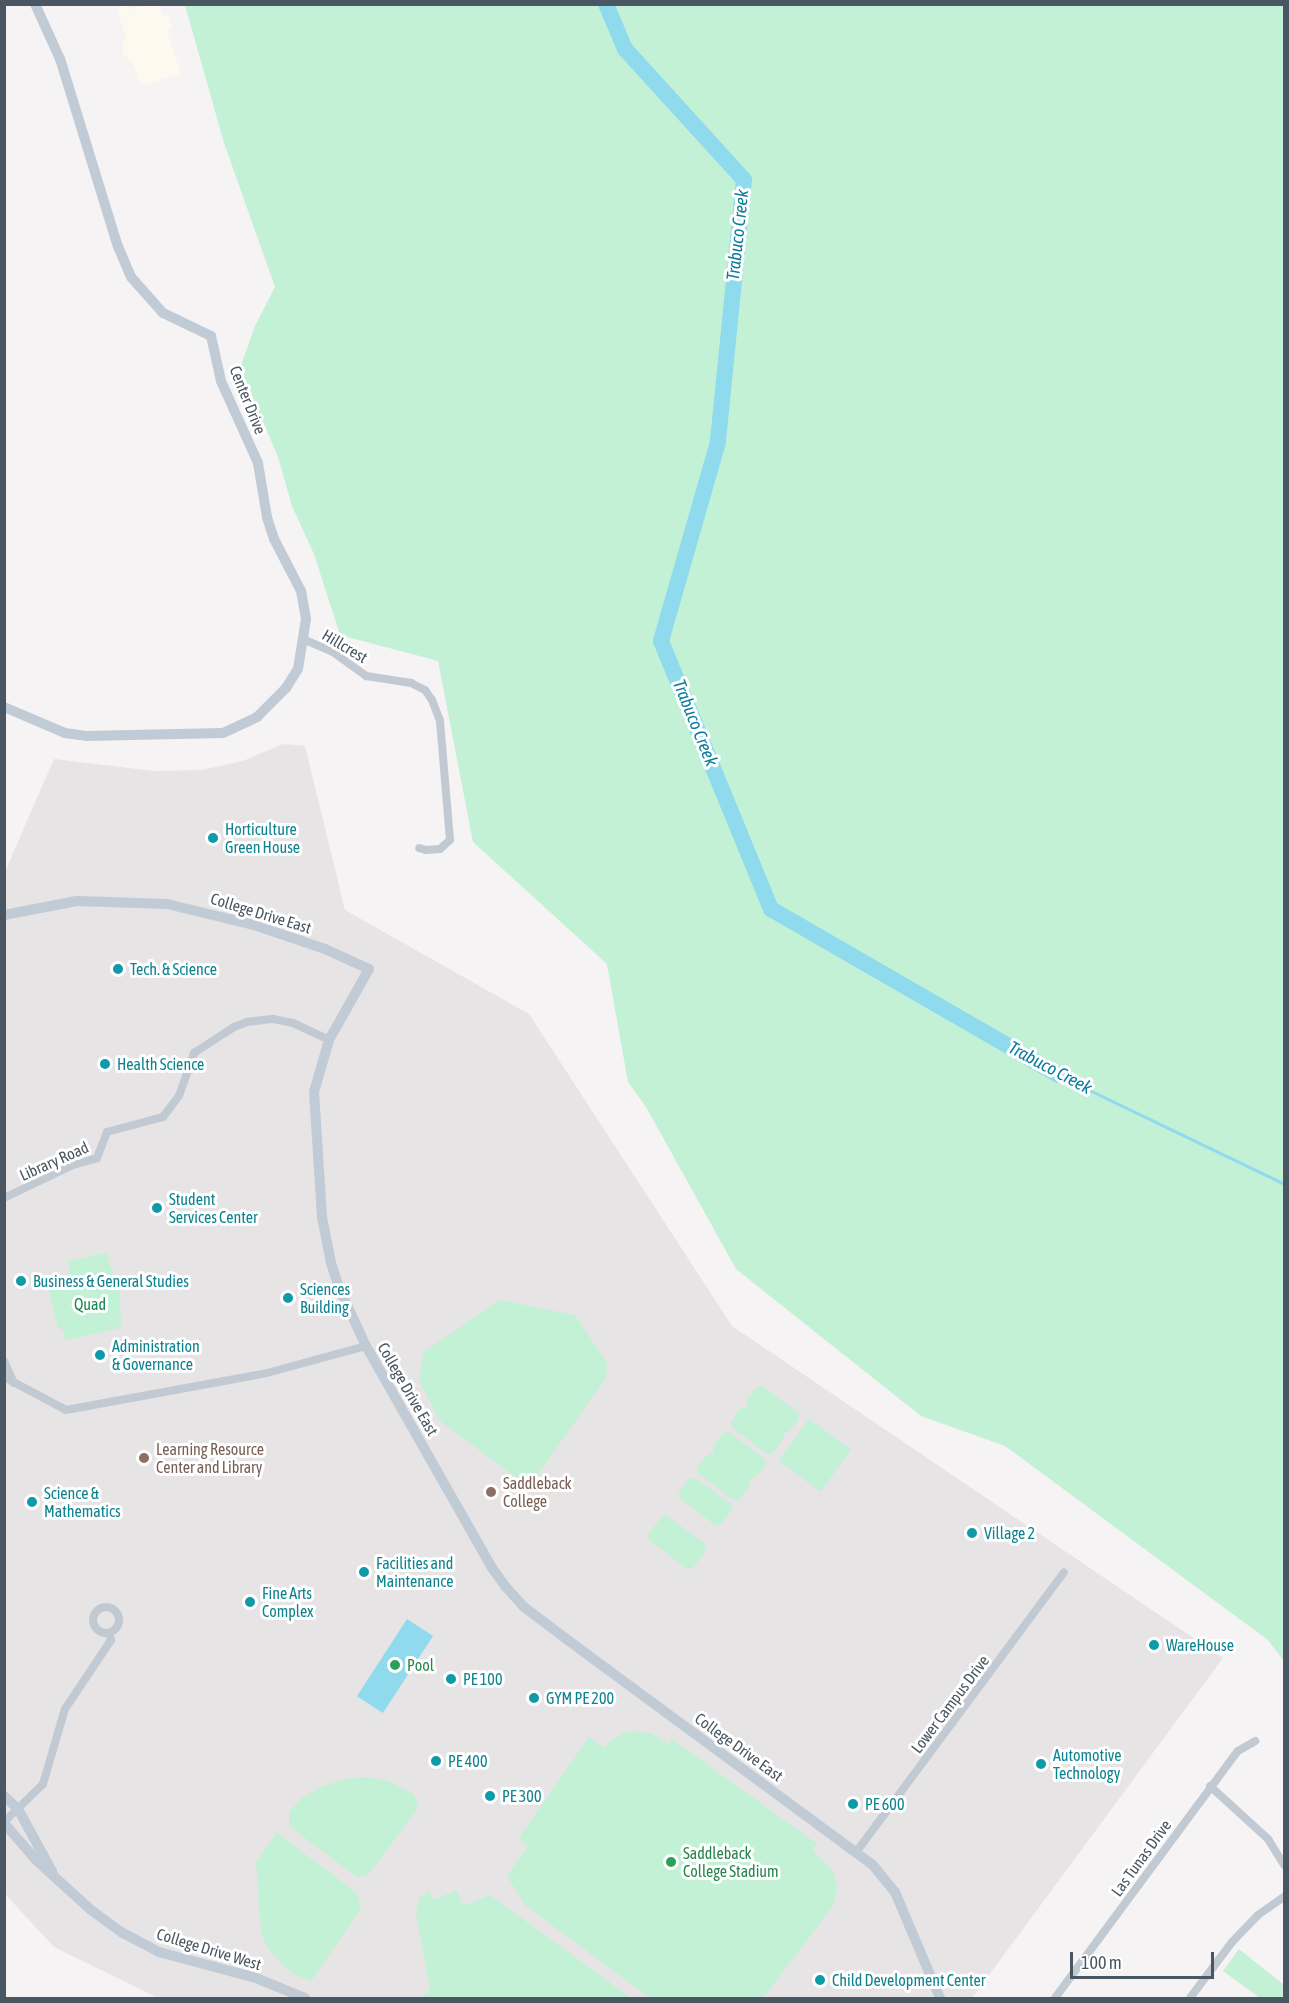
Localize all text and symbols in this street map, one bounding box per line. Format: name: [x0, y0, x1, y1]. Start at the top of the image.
water label: Trabuco Creek: [722, 188, 754, 282]
street label: Center Drive: [226, 363, 270, 437]
street label: Hillcrest: [319, 625, 371, 667]
water label: Trabuco Creek: [668, 677, 722, 769]
place label: Horticulture Green House: [225, 819, 300, 857]
marker: Horticulture Green House: [206, 831, 220, 845]
street label: College Drive East: [208, 889, 314, 937]
place label: Tech. & Science: [130, 959, 217, 979]
marker: Tech. & Science: [111, 962, 125, 976]
water label: Trabuco Creek: [1005, 1037, 1095, 1099]
place label: Health Science: [117, 1054, 204, 1074]
marker: Health Science: [98, 1057, 112, 1071]
street label: Library Road: [17, 1137, 91, 1185]
place label: Student Services Center: [169, 1189, 258, 1227]
marker: Student Services Center: [150, 1201, 164, 1215]
place label: Business & General Studies: [33, 1271, 189, 1291]
marker: Business & General Studies: [14, 1274, 28, 1288]
place label: Sciences Building: [300, 1279, 350, 1317]
marker: Sciences Building: [281, 1291, 295, 1305]
park label: Quad: [74, 1294, 106, 1314]
place label: Administration & Governance: [112, 1336, 200, 1374]
street label: College Drive East: [374, 1339, 442, 1439]
marker: Administration & Governance: [93, 1348, 107, 1362]
place label: Learning Resource Center and Library: [156, 1439, 264, 1477]
marker: Learning Resource Center and Library: [137, 1451, 151, 1465]
place label: Saddleback College: [503, 1473, 572, 1511]
place label: Science & Mathematics: [44, 1483, 121, 1521]
marker: Saddleback College: [484, 1485, 498, 1499]
marker: Science & Mathematics: [25, 1495, 39, 1509]
place label: Village 2: [984, 1523, 1035, 1543]
marker: Village 2: [965, 1526, 979, 1540]
place label: Facilities and Maintenance: [376, 1553, 453, 1591]
marker: Facilities and Maintenance: [357, 1565, 371, 1579]
place label: Fine Arts Complex: [262, 1583, 313, 1621]
marker: Fine Arts Complex: [243, 1595, 257, 1609]
place label: WareHouse: [1166, 1635, 1234, 1655]
marker: WareHouse: [1147, 1638, 1161, 1652]
street label: Lower Campus Drive: [907, 1651, 993, 1757]
place label: Pool: [407, 1655, 434, 1675]
marker: Pool: [388, 1658, 402, 1672]
place label: PE 100: [463, 1669, 502, 1689]
marker: PE 100: [444, 1672, 458, 1686]
place label: GYM PE 200: [546, 1688, 614, 1708]
marker: GYM PE 200: [527, 1691, 541, 1705]
street label: College Drive East: [691, 1709, 787, 1785]
place label: Automotive Technology: [1053, 1745, 1122, 1783]
place label: PE 400: [448, 1751, 487, 1771]
marker: PE 400: [429, 1754, 443, 1768]
marker: Automotive Technology: [1034, 1757, 1048, 1771]
place label: PE 300: [502, 1786, 541, 1806]
marker: PE 300: [483, 1789, 497, 1803]
place label: PE 600: [865, 1794, 904, 1814]
marker: PE 600: [846, 1797, 860, 1811]
street label: Las Tunas Drive: [1107, 1816, 1175, 1900]
place label: Saddleback College Stadium: [683, 1843, 779, 1881]
marker: Saddleback College Stadium: [664, 1855, 678, 1869]
street label: College Drive West: [154, 1924, 264, 1974]
scale bar: [1073, 1940, 1217, 1978]
text: 100 m: [1081, 1952, 1122, 1973]
place label: Child Development Center: [832, 1970, 985, 1990]
marker: Child Development Center: [813, 1973, 827, 1987]

